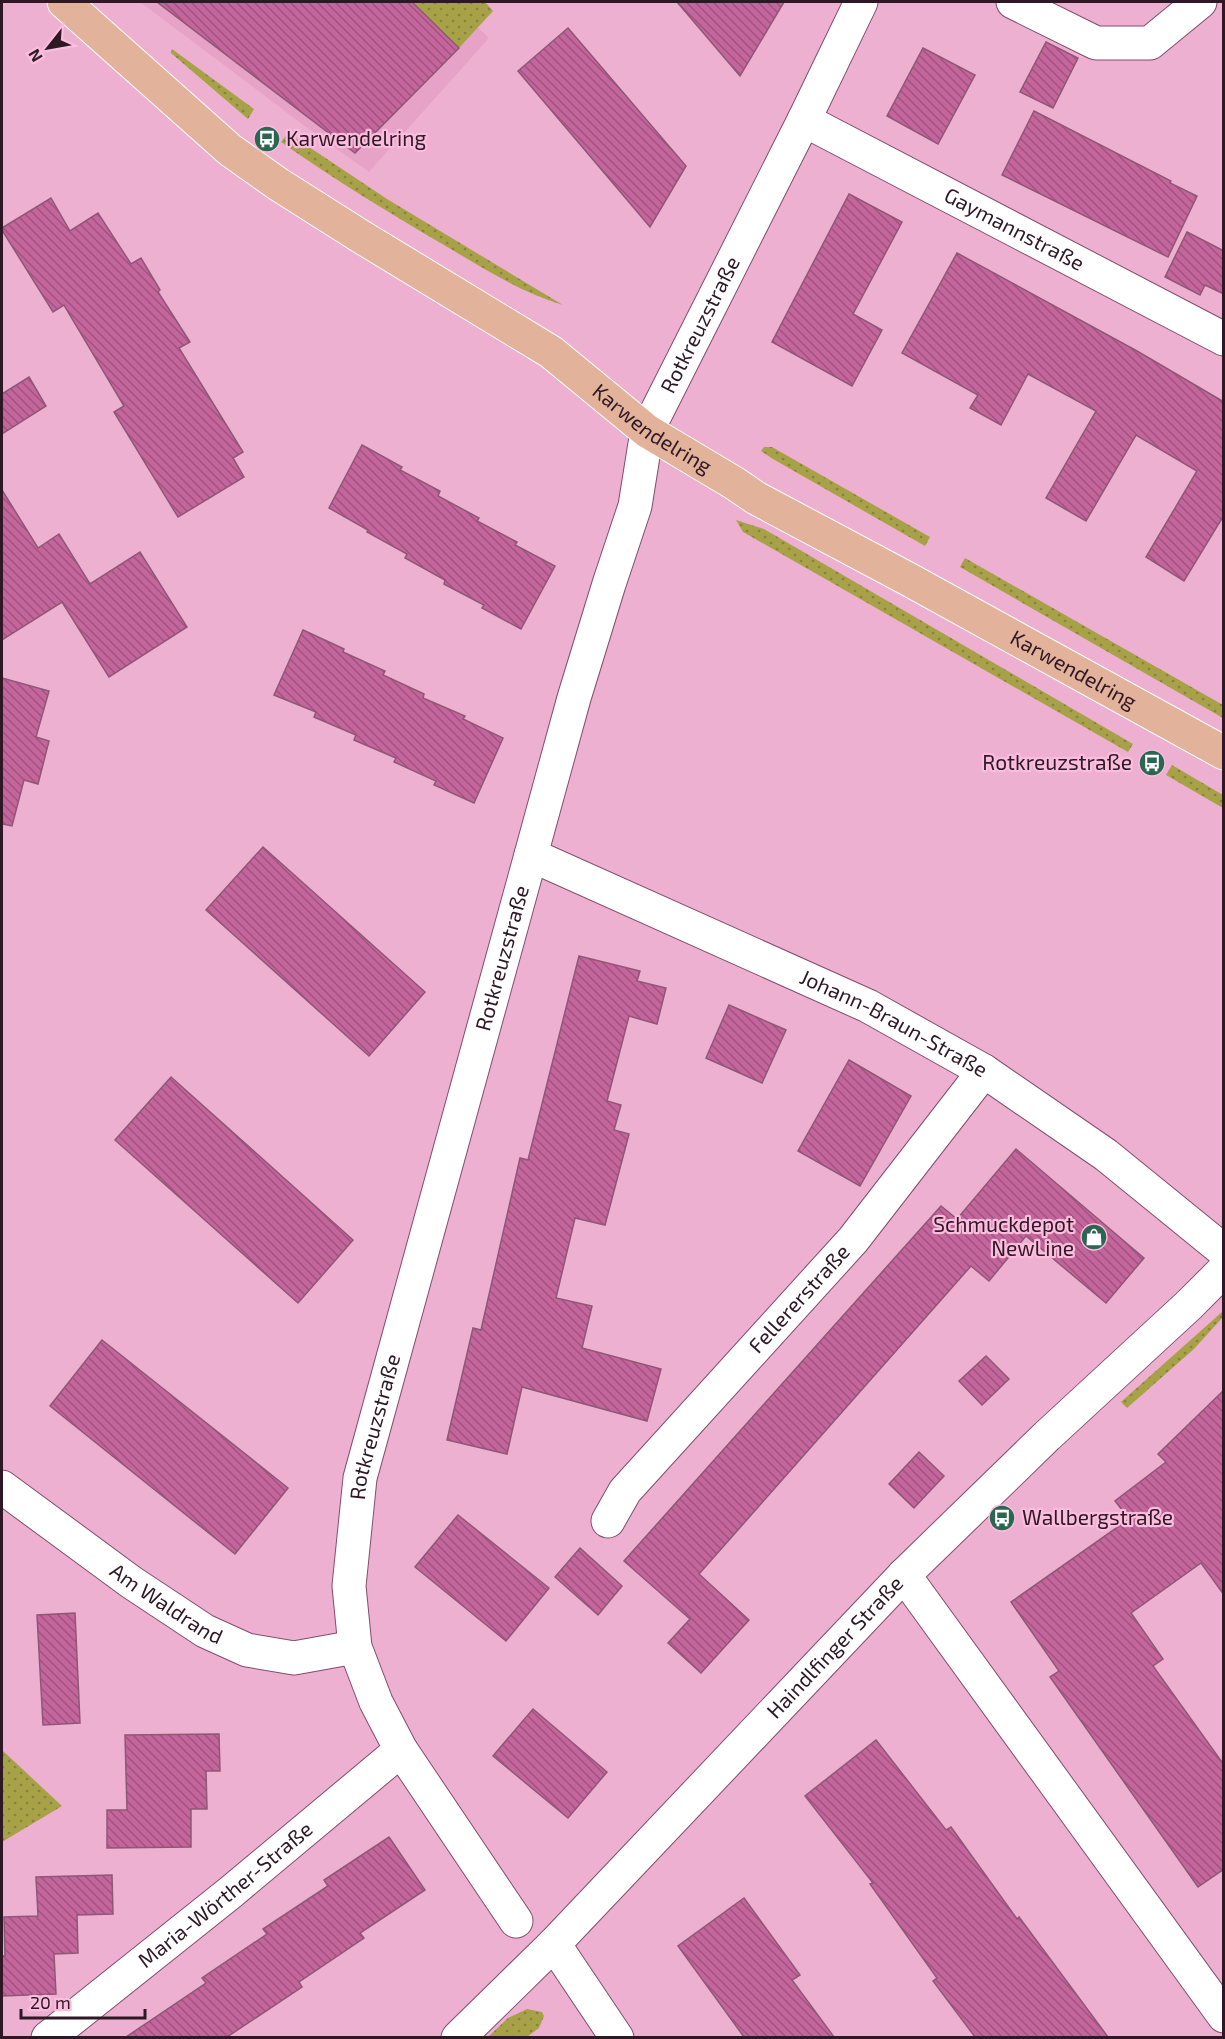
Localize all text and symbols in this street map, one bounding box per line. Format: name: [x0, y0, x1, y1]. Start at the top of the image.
north arrow: [18, 18, 78, 78]
text: N: [24, 46, 46, 66]
bus stop icon: Karwendelring: [252, 124, 282, 154]
place label: Karwendelring: [286, 125, 426, 150]
street label: Gaymannstraße: [941, 181, 1089, 275]
street label: Rotkreuzstraße: [654, 252, 744, 397]
street label: Karwendelring: [588, 377, 717, 478]
street label: Karwendelring: [1007, 624, 1142, 714]
bus stop icon: Rotkreuzstraße: [1137, 748, 1167, 778]
place label: Rotkreuzstraße: [982, 749, 1132, 774]
street label: Rotkreuzstraße: [469, 882, 533, 1033]
street label: Johann-Braun-Straße: [797, 963, 992, 1081]
place label: Schmuckdepot NewLine: [933, 1211, 1074, 1260]
shop icon: Schmuckdepot NewLine: [1079, 1222, 1109, 1252]
street label: Fellererstraße: [743, 1238, 854, 1357]
street label: Rotkreuzstraße: [344, 1351, 404, 1501]
bus stop icon: Wallbergstraße: [987, 1503, 1017, 1533]
place label: Wallbergstraße: [1022, 1504, 1173, 1529]
street label: Am Waldrand: [106, 1557, 227, 1648]
street label: Haindlfinger Straße: [761, 1570, 907, 1723]
street label: Maria-Wörther-Straße: [132, 1815, 317, 1972]
scale bar: [21, 1982, 146, 2020]
text: 20 m: [30, 1991, 71, 2013]

